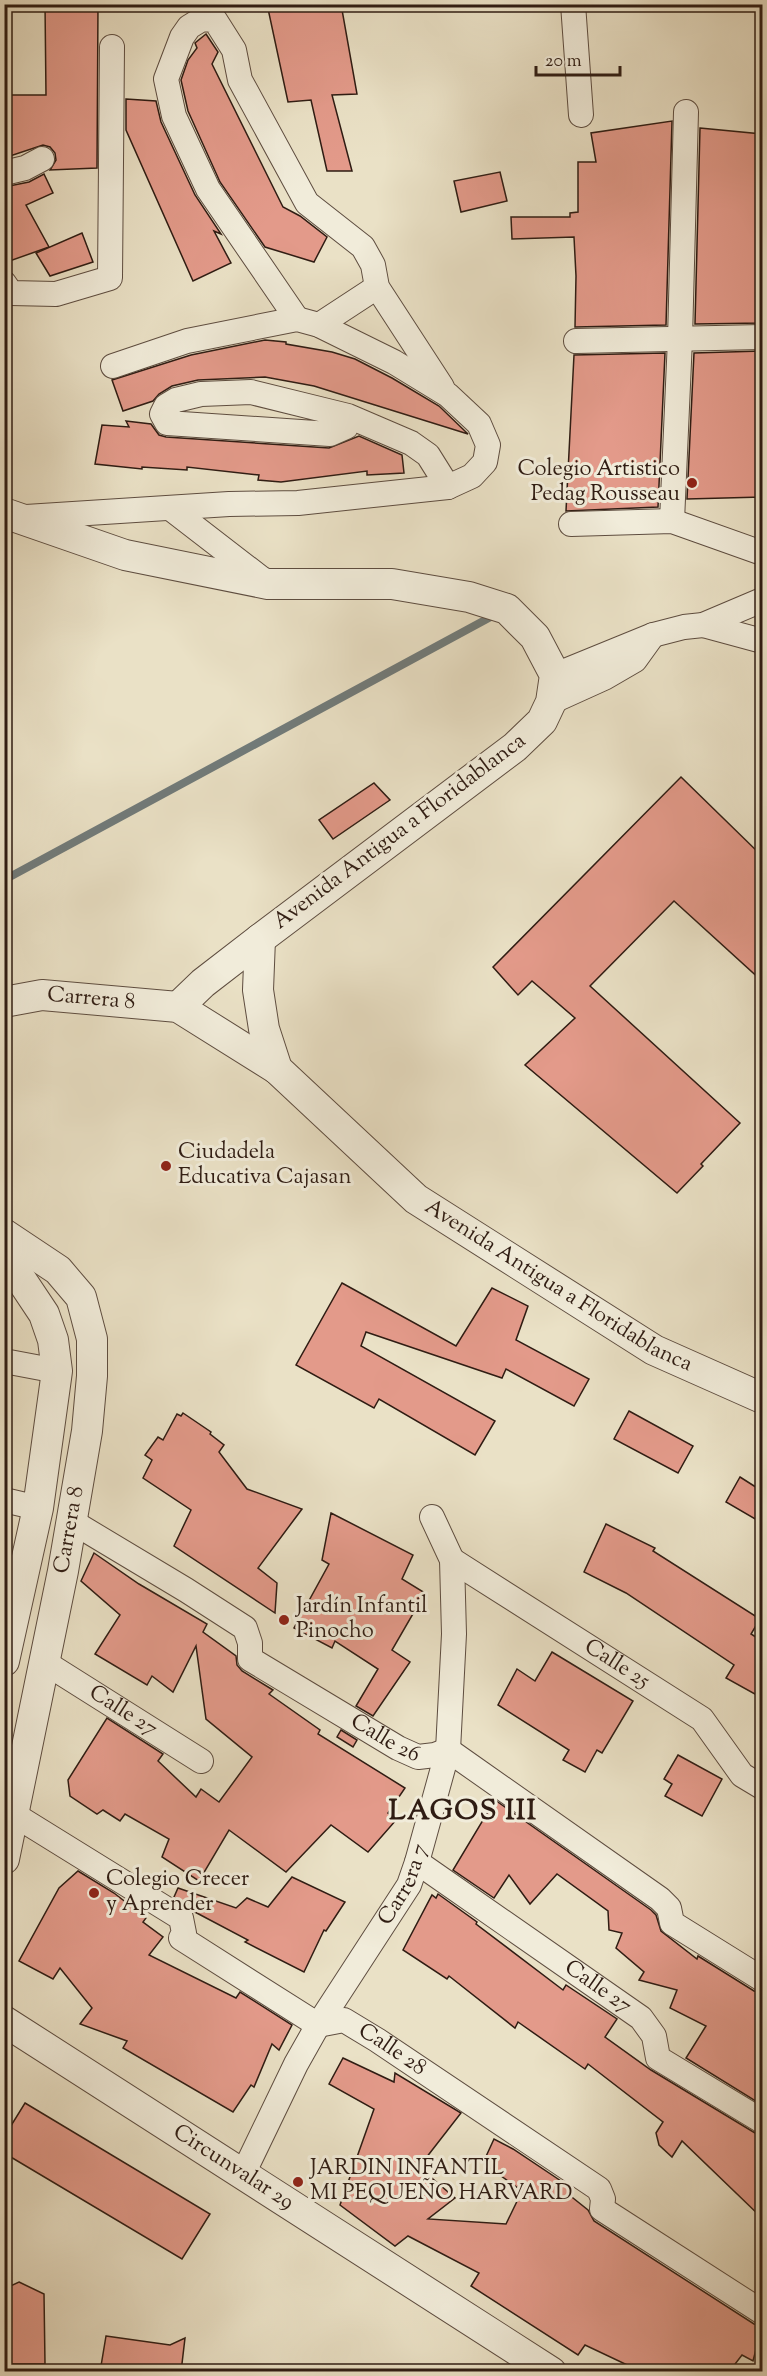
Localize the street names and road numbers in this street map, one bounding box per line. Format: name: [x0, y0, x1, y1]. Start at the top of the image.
street label: Avenida Antigua a Floridablanca: [267, 726, 533, 938]
street label: Carrera 8: [46, 980, 137, 1019]
street label: Avenida Antigua a Floridablanca: [418, 1192, 697, 1381]
street label: Carrera 8: [47, 1484, 93, 1576]
street label: Calle 25: [577, 1632, 656, 1698]
street label: Calle 27: [82, 1678, 163, 1745]
street label: Calle 26: [344, 1707, 425, 1772]
street label: Carrera 7: [371, 1840, 437, 1932]
street label: Calle 27: [557, 1953, 638, 2023]
street label: Calle 28: [352, 2016, 432, 2084]
street label: Circunvalar 29: [166, 2117, 300, 2219]

